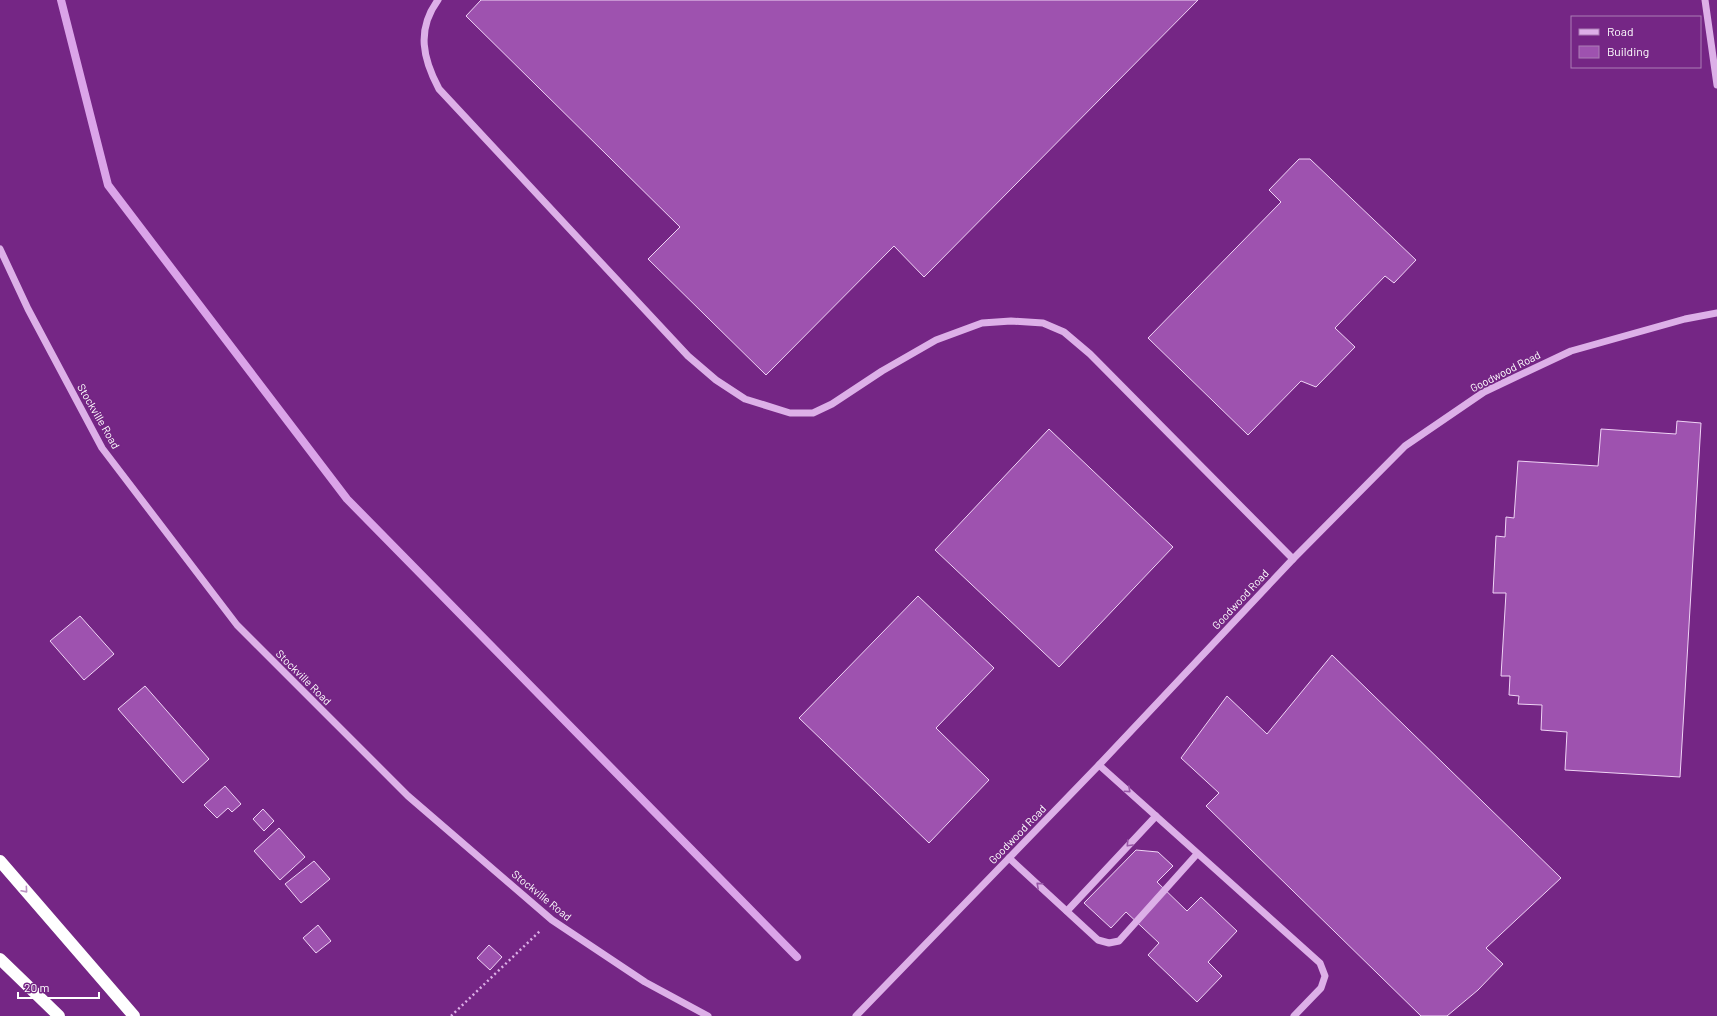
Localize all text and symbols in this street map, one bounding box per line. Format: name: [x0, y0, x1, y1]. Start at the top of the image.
legend: [1571, 16, 1701, 68]
text: Road: [1607, 24, 1634, 38]
text: Building: [1607, 44, 1649, 58]
street label: Goodwood Road: [1468, 348, 1542, 394]
street label: Stockville Road: [75, 381, 123, 451]
street label: Goodwood Road: [1209, 566, 1271, 632]
street label: Stockville Road: [274, 647, 334, 707]
one-way arrow: [1123, 786, 1130, 793]
street label: Goodwood Road: [986, 802, 1048, 866]
one-way arrow: [1127, 839, 1134, 847]
street label: Stockville Road: [510, 867, 574, 923]
one-way arrow: [1036, 882, 1043, 889]
one-way arrow: [21, 886, 28, 893]
scale bar: [18, 974, 99, 1000]
text: 20 m: [24, 980, 50, 994]

